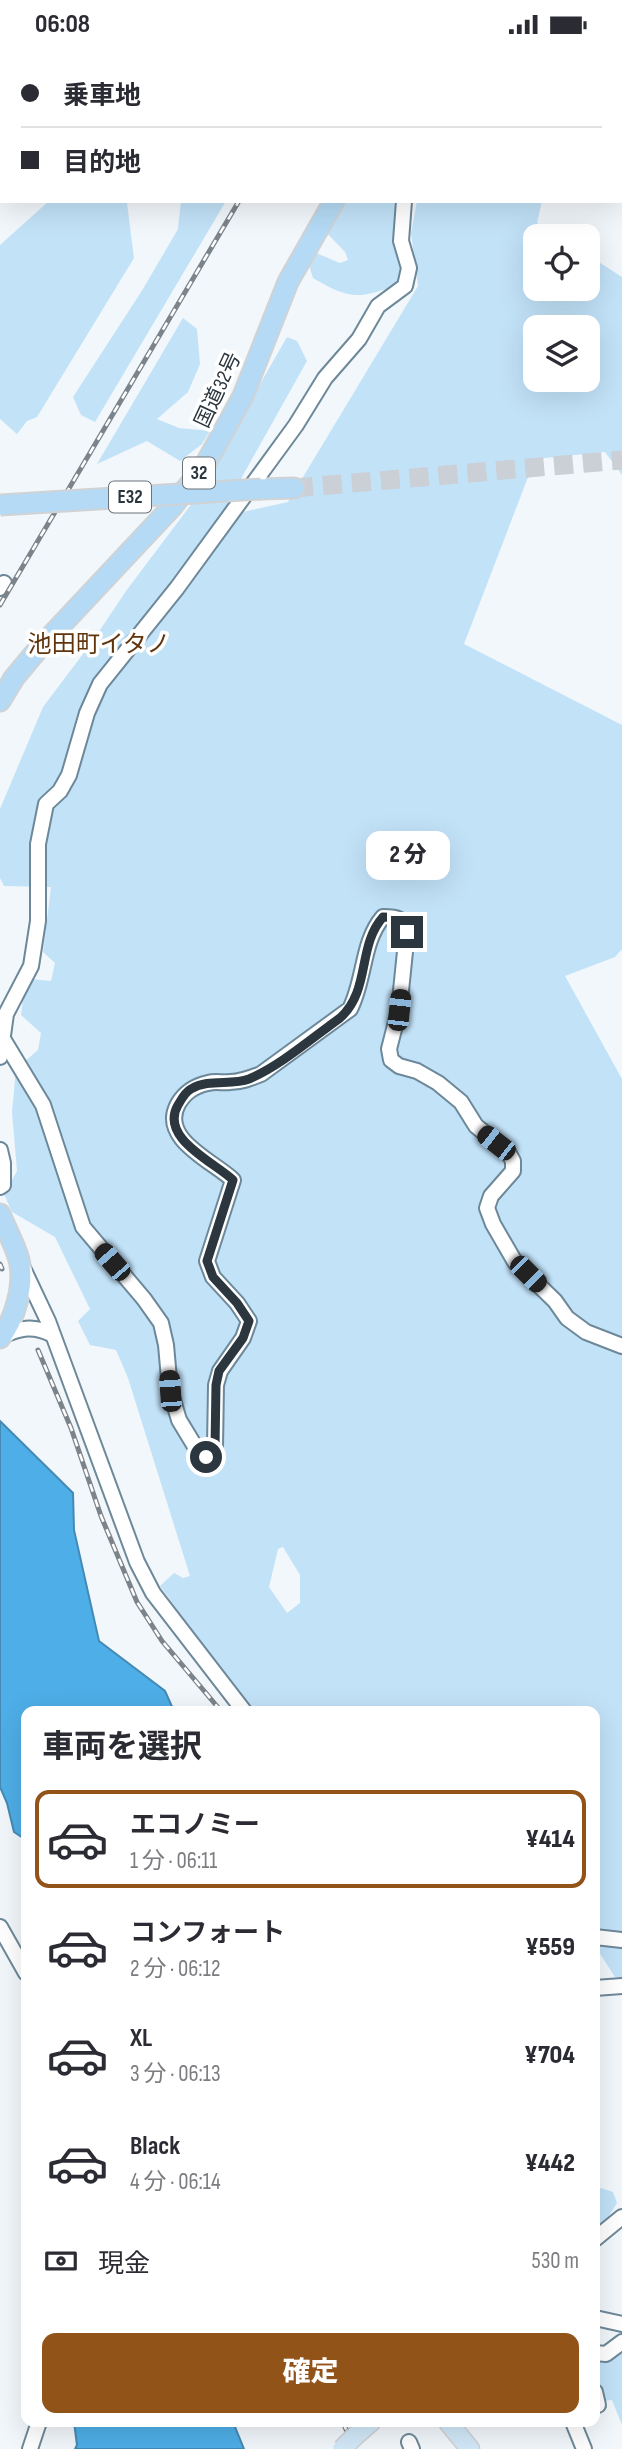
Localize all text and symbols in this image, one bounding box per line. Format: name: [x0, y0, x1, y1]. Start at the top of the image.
text: 06:08: [35, 9, 90, 40]
text: 乗車地: [63, 81, 141, 112]
text: 目的地: [63, 148, 141, 179]
map controls: [523, 224, 600, 392]
button: locate: [523, 224, 600, 301]
button: layers: [523, 315, 600, 392]
street label: 国道32号: [190, 348, 246, 432]
road number: 32: [183, 457, 215, 489]
road number: E32: [109, 481, 151, 512]
district label: 池田町イタノ: [28, 630, 170, 659]
callout: 2 分: [365, 831, 449, 879]
text: 2 分: [390, 841, 426, 869]
route end: [391, 916, 423, 948]
car: [387, 988, 412, 1032]
car: [473, 1122, 520, 1164]
car: [91, 1239, 134, 1285]
car: [506, 1252, 551, 1296]
car: [159, 1369, 182, 1413]
route start: [190, 1441, 222, 1473]
text: 車両を選択: [42, 1728, 202, 1767]
icon: car: [46, 1808, 109, 1871]
text: エコノミー: [130, 1810, 260, 1841]
text: ¥414: [525, 1824, 575, 1855]
text: 1 分 · 06:11: [130, 1847, 217, 1875]
icon: car: [46, 1916, 109, 1979]
text: コンフォート: [130, 1918, 285, 1949]
text: ¥559: [525, 1932, 575, 1963]
text: 2 分 · 06:12: [130, 1955, 220, 1983]
text: XL: [130, 2023, 152, 2054]
icon: car: [46, 2024, 109, 2087]
text: ¥704: [524, 2040, 575, 2071]
text: 3 分 · 06:13: [130, 2060, 221, 2088]
text: Black: [130, 2131, 180, 2162]
icon: car: [46, 2132, 109, 2195]
text: ¥442: [525, 2148, 575, 2179]
text: 4 分 · 06:14: [130, 2168, 221, 2196]
icon: cash: [42, 2242, 80, 2280]
text: 530 m: [531, 2247, 579, 2275]
text: 現金: [98, 2249, 150, 2280]
button: 確定: [42, 2333, 579, 2413]

